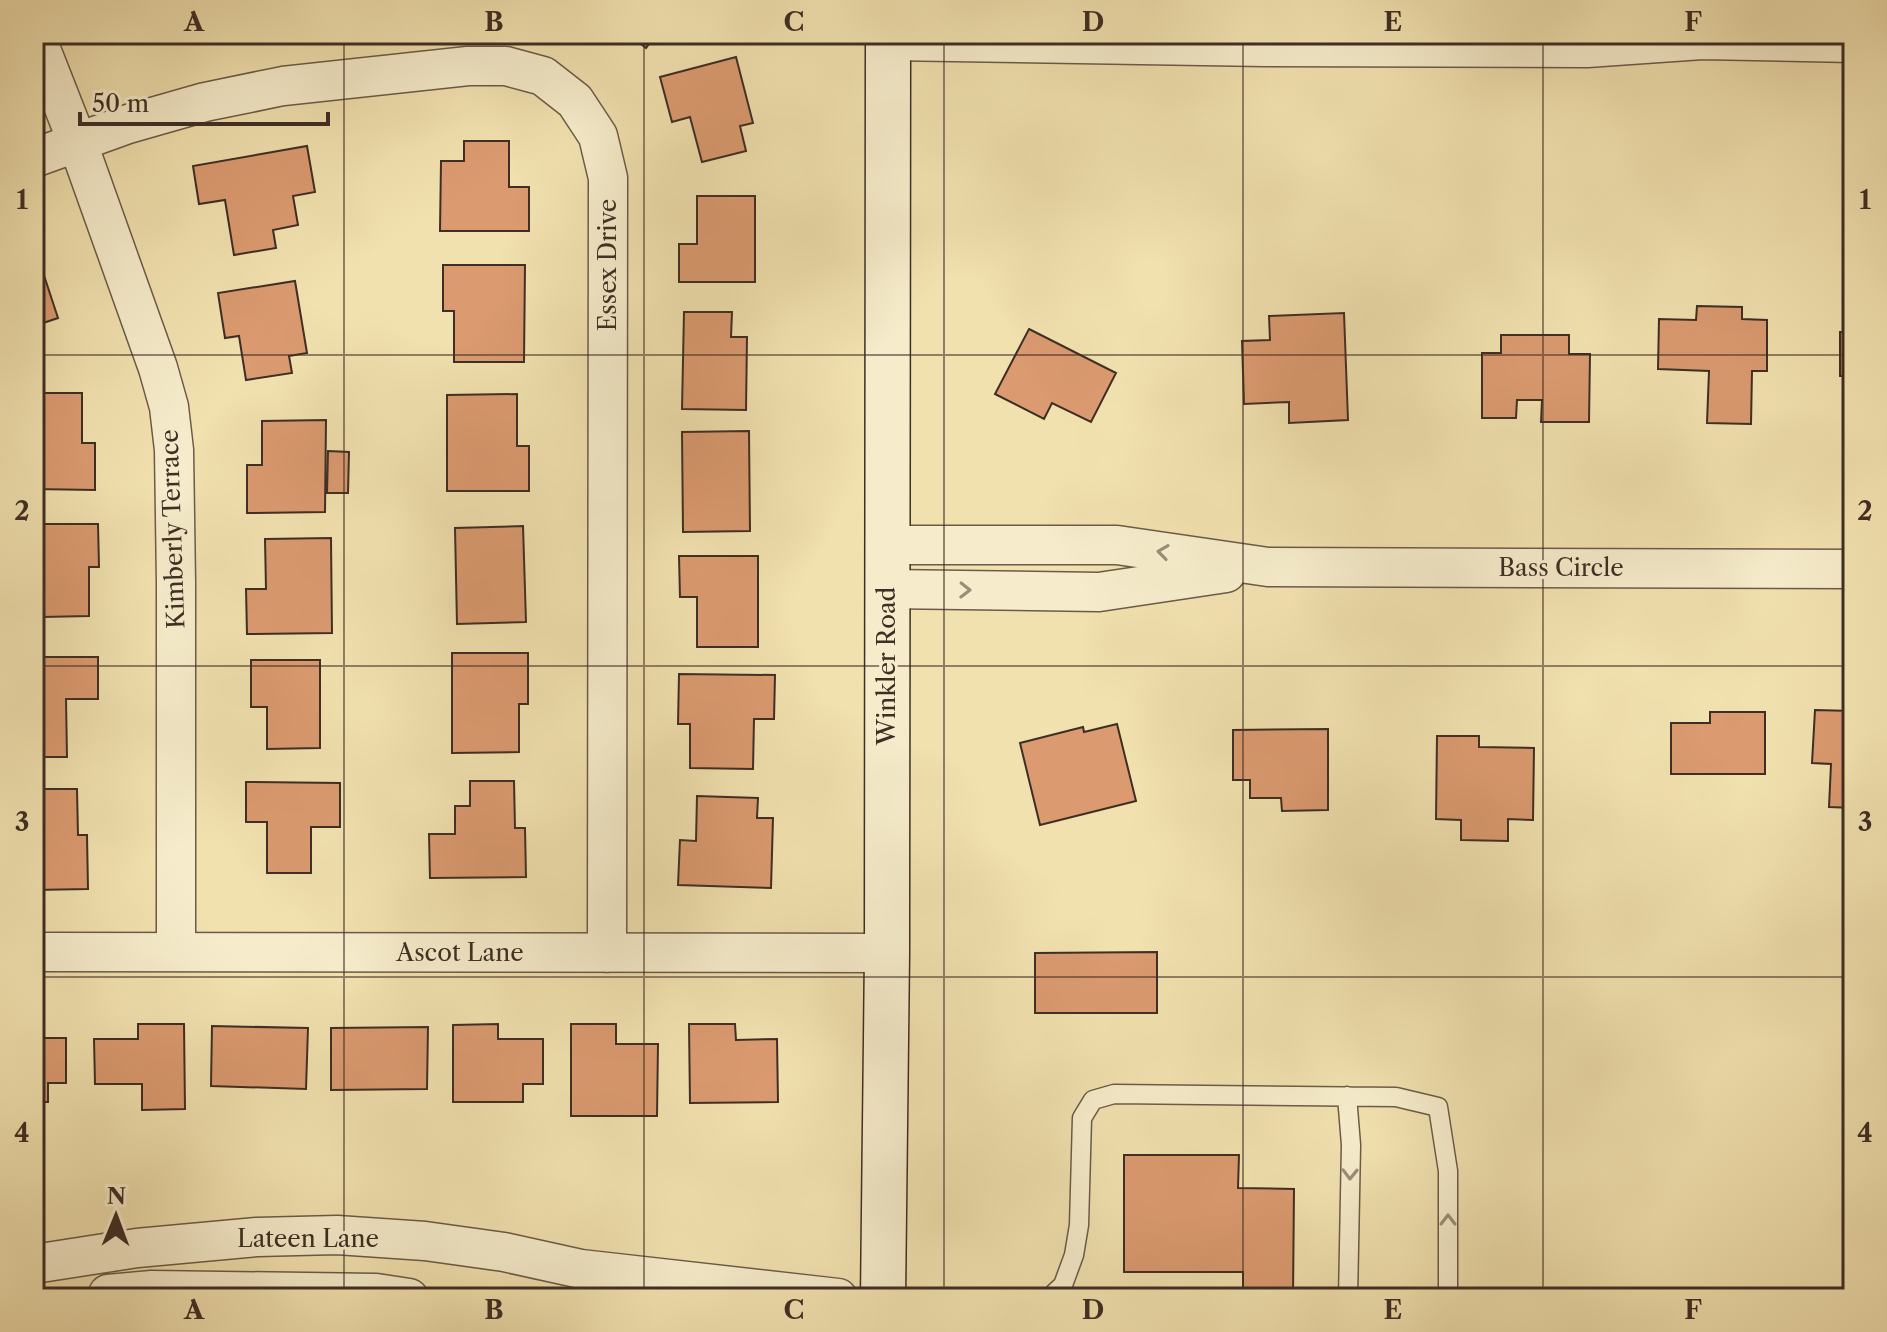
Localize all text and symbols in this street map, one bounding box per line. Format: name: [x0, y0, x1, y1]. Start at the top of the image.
text: A: [183, 6, 205, 38]
text: B: [484, 6, 504, 38]
text: C: [784, 6, 804, 38]
text: D: [1082, 6, 1104, 38]
text: E: [1384, 6, 1402, 38]
text: F: [1684, 6, 1702, 38]
scale bar: [80, 76, 328, 126]
text: 50 m: [92, 89, 149, 118]
text: 1: [16, 184, 28, 216]
text: 1: [1859, 184, 1871, 216]
street label: Essex Drive: [593, 199, 622, 331]
street label: Kimberly Terrace: [155, 429, 190, 629]
text: 2: [14, 495, 30, 527]
text: 2: [1857, 495, 1873, 527]
one-way arrow: [1156, 544, 1170, 561]
street label: Bass Circle: [1498, 553, 1624, 582]
one-way arrow: [959, 581, 972, 599]
street label: Winkler Road: [872, 586, 901, 746]
text: 3: [15, 806, 29, 838]
text: 3: [1858, 806, 1872, 838]
street label: Ascot Lane: [395, 938, 524, 967]
text: 4: [14, 1117, 30, 1149]
text: 4: [1857, 1117, 1873, 1149]
one-way arrow: [1342, 1168, 1359, 1181]
north arrow: [76, 1176, 156, 1256]
text: N: [107, 1183, 126, 1210]
one-way arrow: [1439, 1213, 1457, 1226]
street label: Lateen Lane: [237, 1224, 379, 1253]
text: A: [183, 1294, 205, 1326]
text: B: [484, 1294, 504, 1326]
text: C: [784, 1294, 804, 1326]
text: D: [1082, 1294, 1104, 1326]
text: E: [1384, 1294, 1402, 1326]
text: F: [1684, 1294, 1702, 1326]

